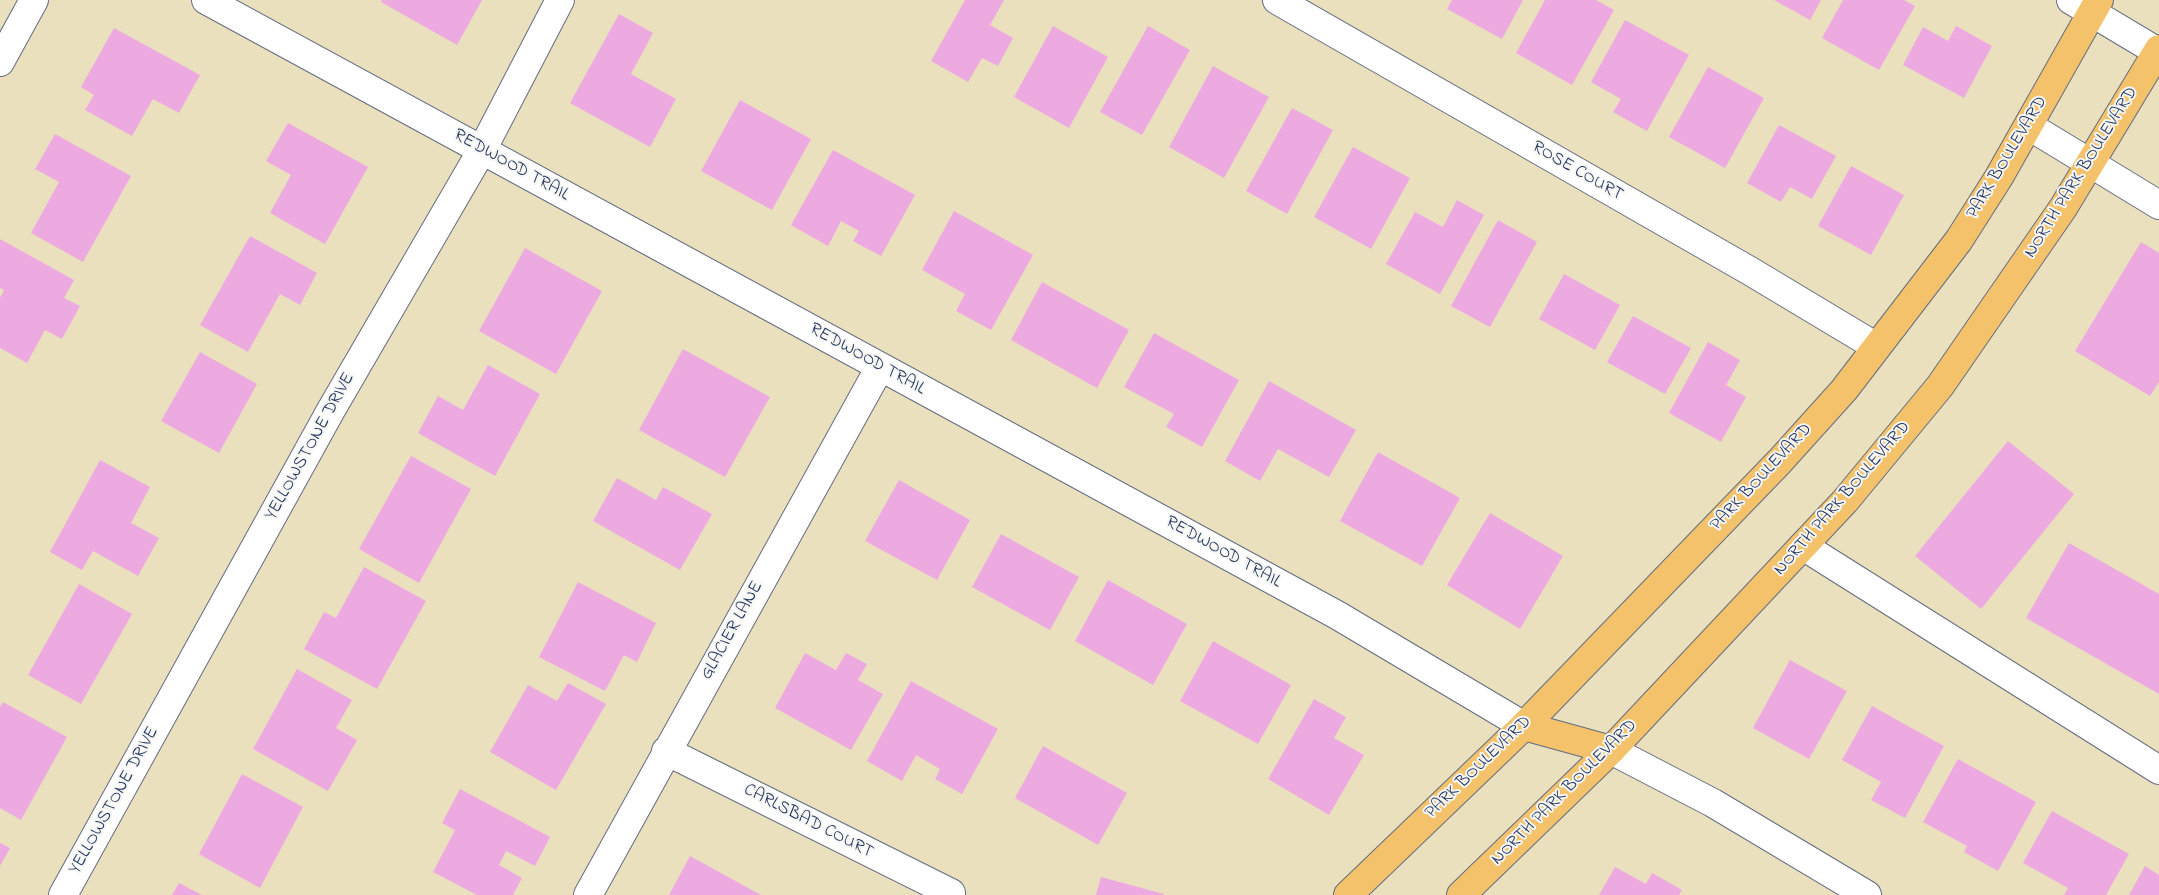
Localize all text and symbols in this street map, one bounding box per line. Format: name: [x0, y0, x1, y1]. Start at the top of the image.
street label: NORTH PARK BOULEVARD: [2021, 84, 2143, 262]
street label: PARK BOULEVARD: [1963, 93, 2053, 223]
street label: REDWOOD TRAIL: [449, 125, 573, 207]
street label: ROSE COURT: [1528, 137, 1626, 207]
street label: REDWOOD TRAIL: [805, 319, 929, 401]
street label: YELLOWSTONE DRIVE: [262, 370, 360, 524]
street label: NORTH PARK BOULEVARD: [1770, 417, 1916, 581]
street label: PARK BOULEVARD: [1707, 420, 1817, 536]
street label: REDWOOD TRAIL: [1161, 512, 1285, 594]
street label: GLACIER LANE: [697, 578, 769, 684]
street label: PARK BOULEVARD: [1421, 712, 1537, 824]
street label: NORTH PARK BOULEVARD: [1488, 716, 1642, 870]
street label: YELLOWSTONE DRIVE: [66, 724, 164, 878]
street label: CARLSBAD COURT: [739, 780, 877, 864]

